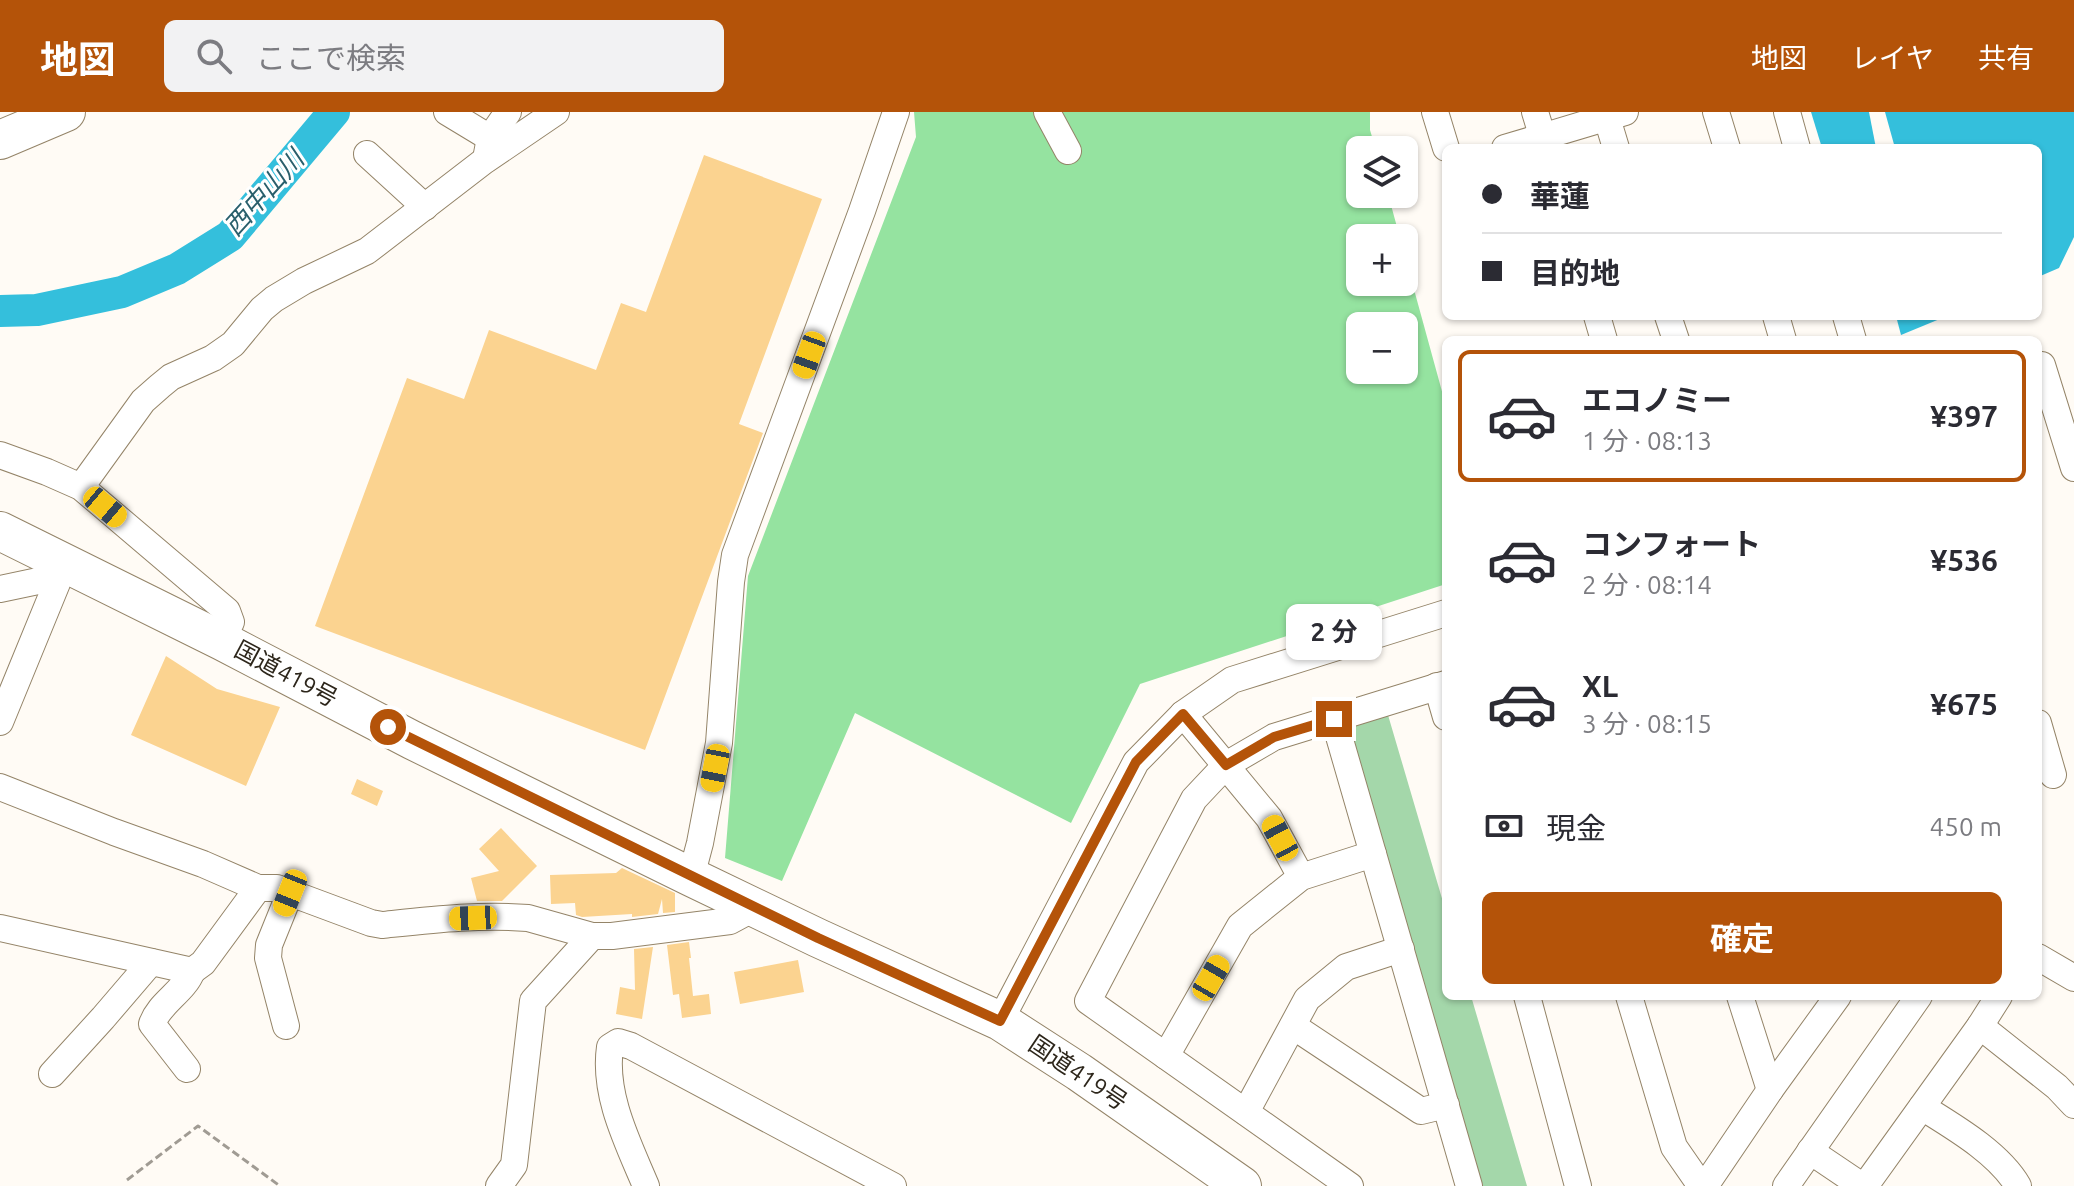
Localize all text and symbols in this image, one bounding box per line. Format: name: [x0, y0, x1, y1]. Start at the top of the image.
search box: [164, 20, 724, 92]
icon: search: [192, 34, 236, 78]
text: 地図: [40, 38, 116, 80]
text: ここで検索: [256, 41, 406, 75]
text: 地図: [1751, 42, 1807, 73]
text: レイヤ: [1851, 42, 1934, 73]
text: 共有: [1978, 42, 2034, 73]
map controls: [1346, 136, 1418, 384]
button: layers: [1346, 136, 1418, 208]
water label: 西中山川: [218, 142, 311, 241]
text: 華蓮: [1530, 179, 1590, 213]
button: +: [1346, 224, 1418, 296]
text: 目的地: [1530, 256, 1620, 290]
button: −: [1346, 312, 1418, 384]
car: [790, 328, 828, 382]
icon: car: [1486, 380, 1558, 452]
text: エコノミー: [1582, 383, 1732, 417]
text: ¥397: [1930, 399, 1998, 433]
text: 1 分 · 08:13: [1582, 426, 1712, 455]
car: [79, 482, 131, 532]
icon: car: [1486, 524, 1558, 596]
text: コンフォート: [1582, 527, 1761, 561]
text: ¥536: [1930, 543, 1998, 577]
text: 2 分 · 08:14: [1582, 570, 1712, 599]
callout: 2 分: [1286, 603, 1382, 659]
text: 2 分: [1311, 617, 1357, 646]
street label: 国道419号: [230, 635, 342, 712]
icon: car: [1486, 668, 1558, 740]
text: XL: [1582, 669, 1618, 703]
text: ¥675: [1930, 687, 1998, 721]
route end: [1316, 701, 1352, 737]
route start: [370, 709, 406, 745]
text: 3 分 · 08:15: [1582, 709, 1712, 738]
car: [699, 742, 731, 794]
icon: cash: [1482, 804, 1526, 848]
car: [1258, 811, 1302, 865]
text: 現金: [1546, 811, 1606, 845]
text: 450 m: [1930, 812, 2002, 841]
car: [270, 866, 310, 920]
button: 確定: [1482, 892, 2002, 984]
car: [449, 905, 497, 931]
car: [1189, 951, 1233, 1005]
street label: 国道419号: [1024, 1030, 1133, 1115]

